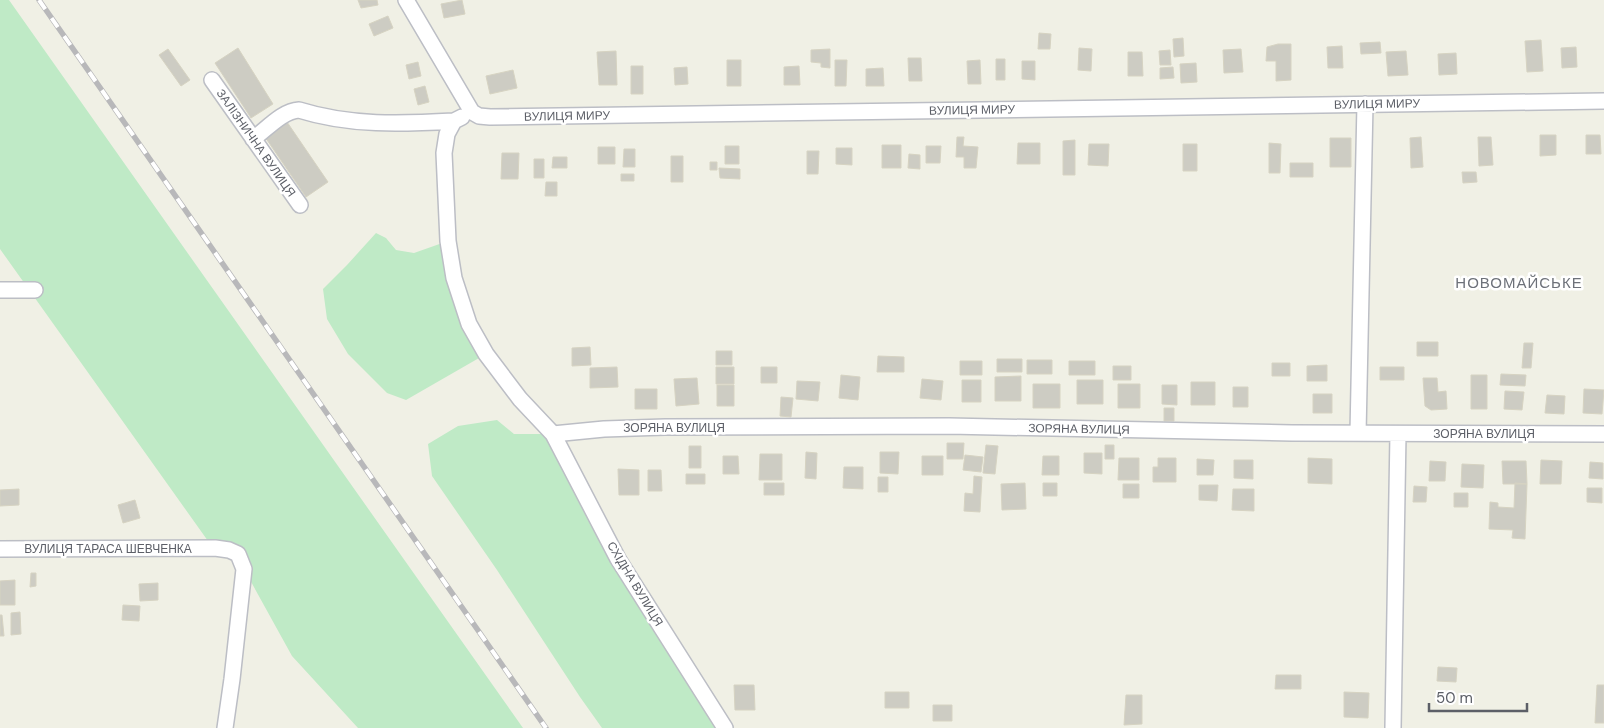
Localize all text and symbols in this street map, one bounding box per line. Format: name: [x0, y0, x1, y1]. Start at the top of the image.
street label: ЗАЛІЗНИЧНА ВУЛИЦЯ: [213, 86, 299, 200]
street label: ВУЛИЦЯ МИРУ: [1334, 95, 1421, 113]
street label: ВУЛИЦЯ МИРУ: [929, 101, 1016, 119]
street label: ВУЛИЦЯ МИРУ: [524, 107, 611, 125]
district label: НОВОМАЙСЬКЕ: [1455, 273, 1583, 293]
street label: ЗОРЯНА ВУЛИЦЯ: [623, 420, 725, 436]
street label: ЗОРЯНА ВУЛИЦЯ: [1028, 420, 1130, 438]
street label: ЗОРЯНА ВУЛИЦЯ: [1433, 426, 1535, 442]
street label: СХІДНА ВУЛИЦЯ: [603, 539, 667, 629]
street label: ВУЛИЦЯ ТАРАСА ШЕВЧЕНКА: [24, 541, 192, 557]
scale bar: [1429, 680, 1526, 712]
text: 50 m: [1436, 688, 1473, 708]

